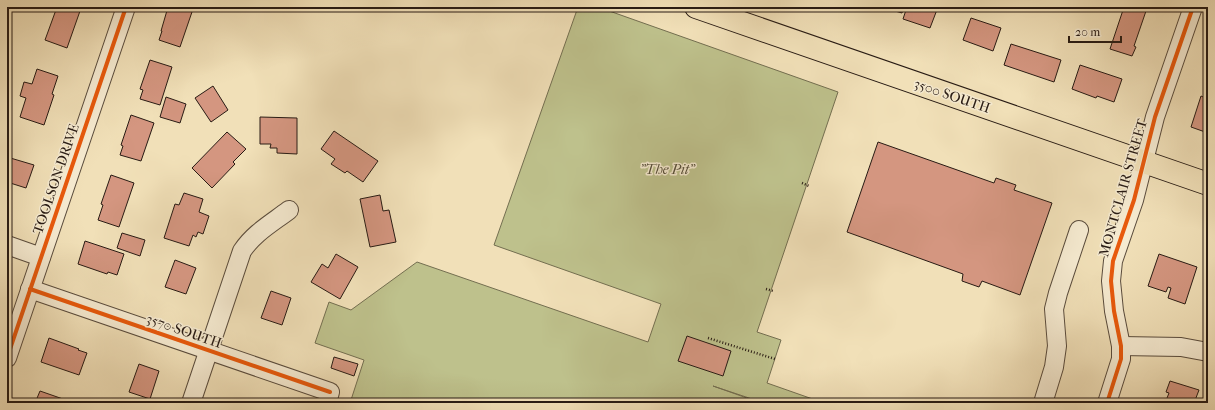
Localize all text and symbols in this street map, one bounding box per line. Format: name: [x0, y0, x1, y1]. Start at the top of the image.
scale bar: [1069, 18, 1121, 44]
text: 20 m: [1075, 25, 1100, 39]
street label: 3500 SOUTH: [912, 75, 992, 117]
street label: MONTCLAIR STREET: [1095, 117, 1151, 259]
street label: TOOLSON DRIVE: [29, 121, 83, 236]
park label: "The Pit": [640, 161, 696, 178]
street label: 3570 SOUTH: [144, 310, 224, 352]

